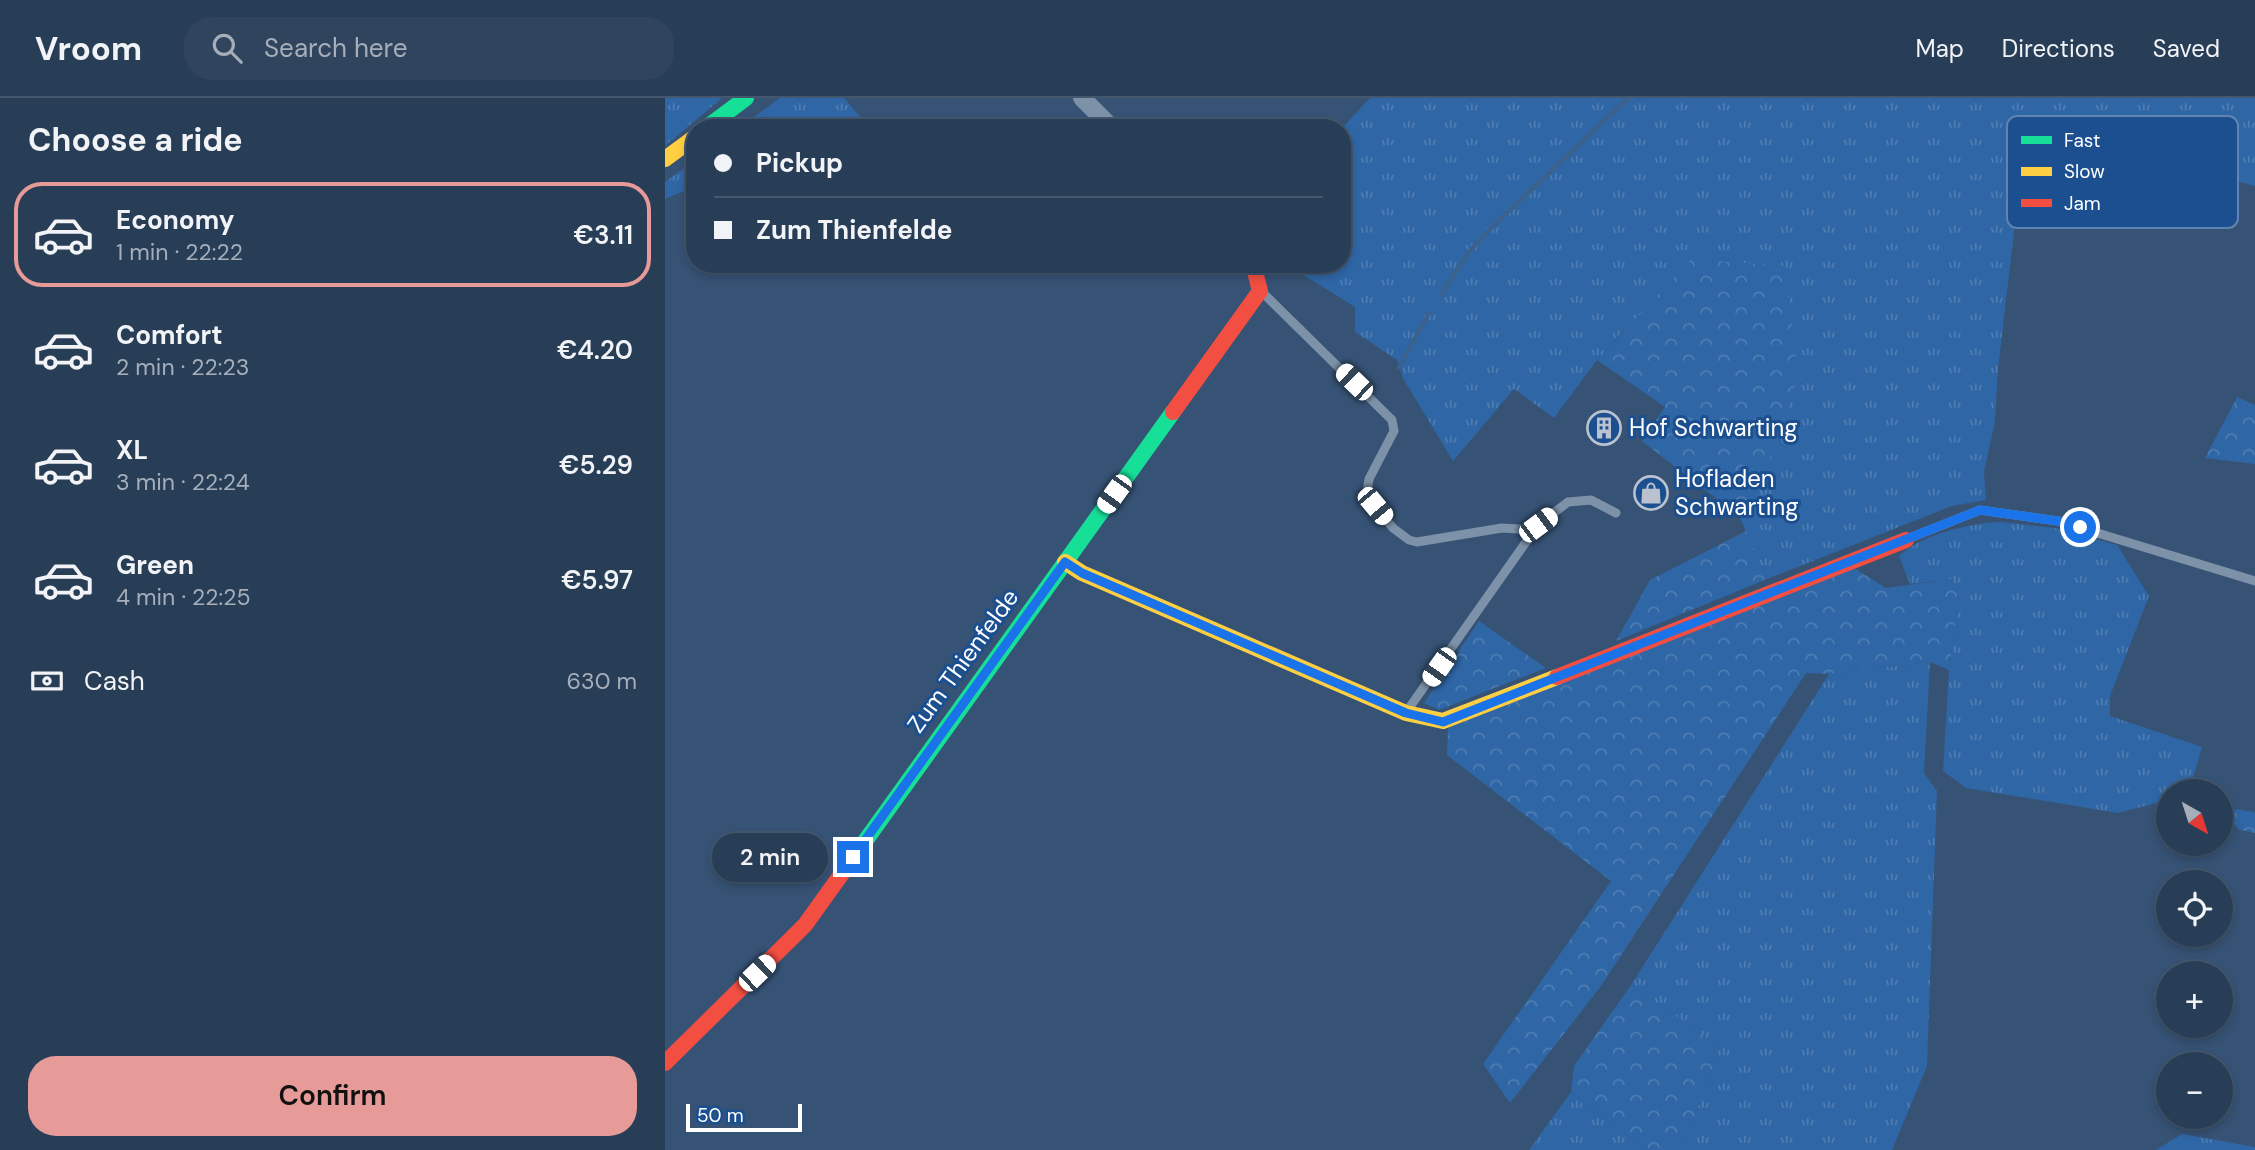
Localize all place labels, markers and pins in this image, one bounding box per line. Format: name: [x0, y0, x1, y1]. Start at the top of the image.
building icon: Hof Schwarting: [1585, 409, 1623, 447]
place label: Hof Schwarting: [1629, 412, 1798, 443]
place label: Hofladen Schwarting: [1675, 463, 1799, 522]
shop icon: Hofladen Schwarting: [1632, 474, 1670, 512]

